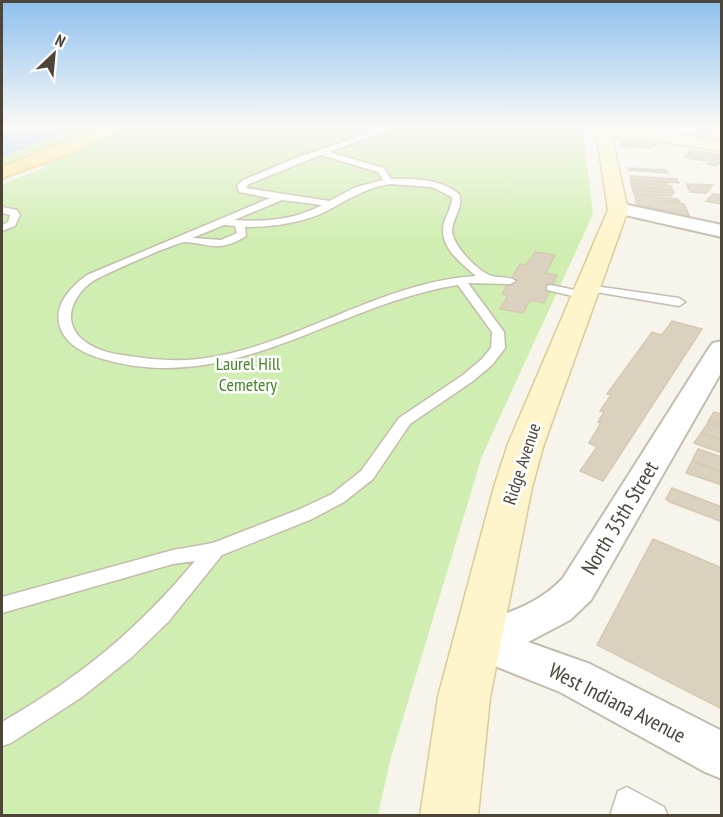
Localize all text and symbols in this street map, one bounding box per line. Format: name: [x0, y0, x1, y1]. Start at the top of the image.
north arrow: [24, 24, 84, 84]
text: N: [52, 30, 69, 51]
park label: Laurel Hill Cemetery: [216, 352, 281, 396]
street label: Ridge Avenue: [498, 420, 546, 508]
street label: North 35th Street: [575, 456, 664, 580]
street label: West Indiana Avenue: [544, 656, 690, 749]

